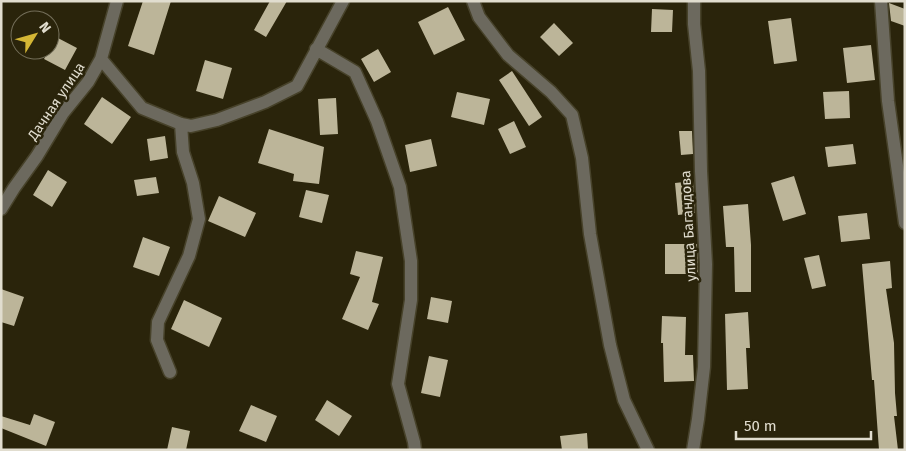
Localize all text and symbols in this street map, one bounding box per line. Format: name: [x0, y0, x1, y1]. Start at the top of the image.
north arrow: [10, 10, 60, 60]
text: N: [35, 19, 55, 36]
street label: Дачная улица: [24, 59, 89, 144]
street label: улица Багандова: [677, 170, 700, 282]
scale bar: [736, 408, 871, 440]
text: 50 m: [744, 417, 777, 435]

